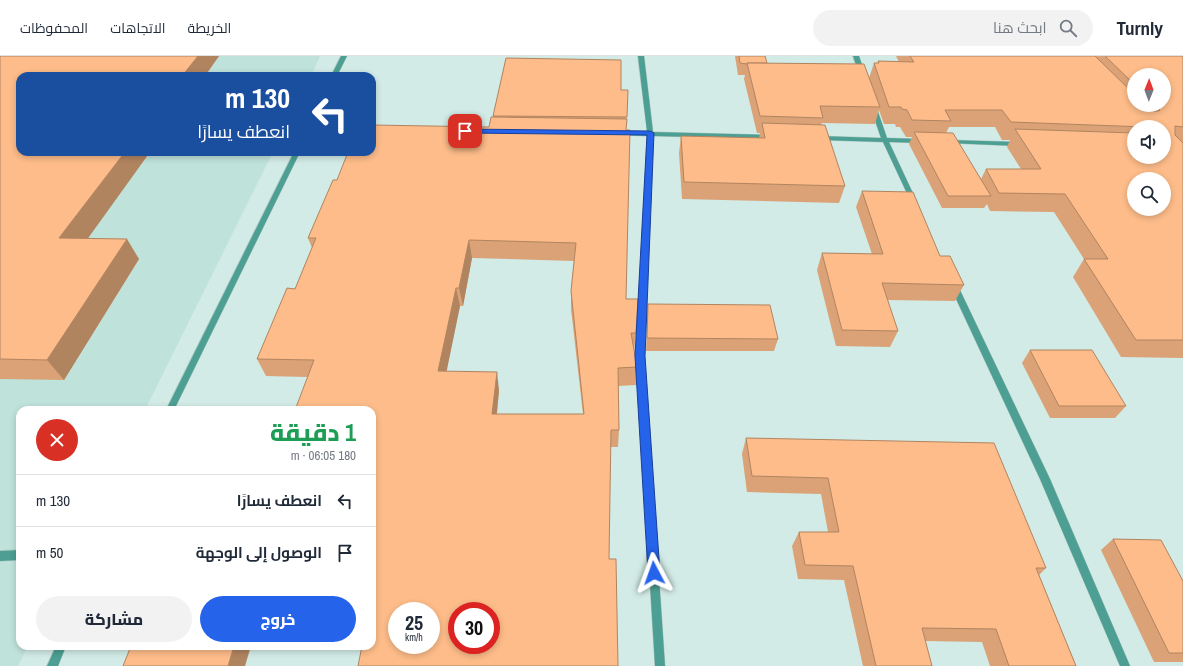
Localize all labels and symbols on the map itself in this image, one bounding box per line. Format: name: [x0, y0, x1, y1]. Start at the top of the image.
north arrow: [1127, 68, 1171, 112]
pin: [448, 114, 482, 148]
position arrow: [633, 552, 675, 594]
speed limit sign: 30: [448, 602, 500, 654]

